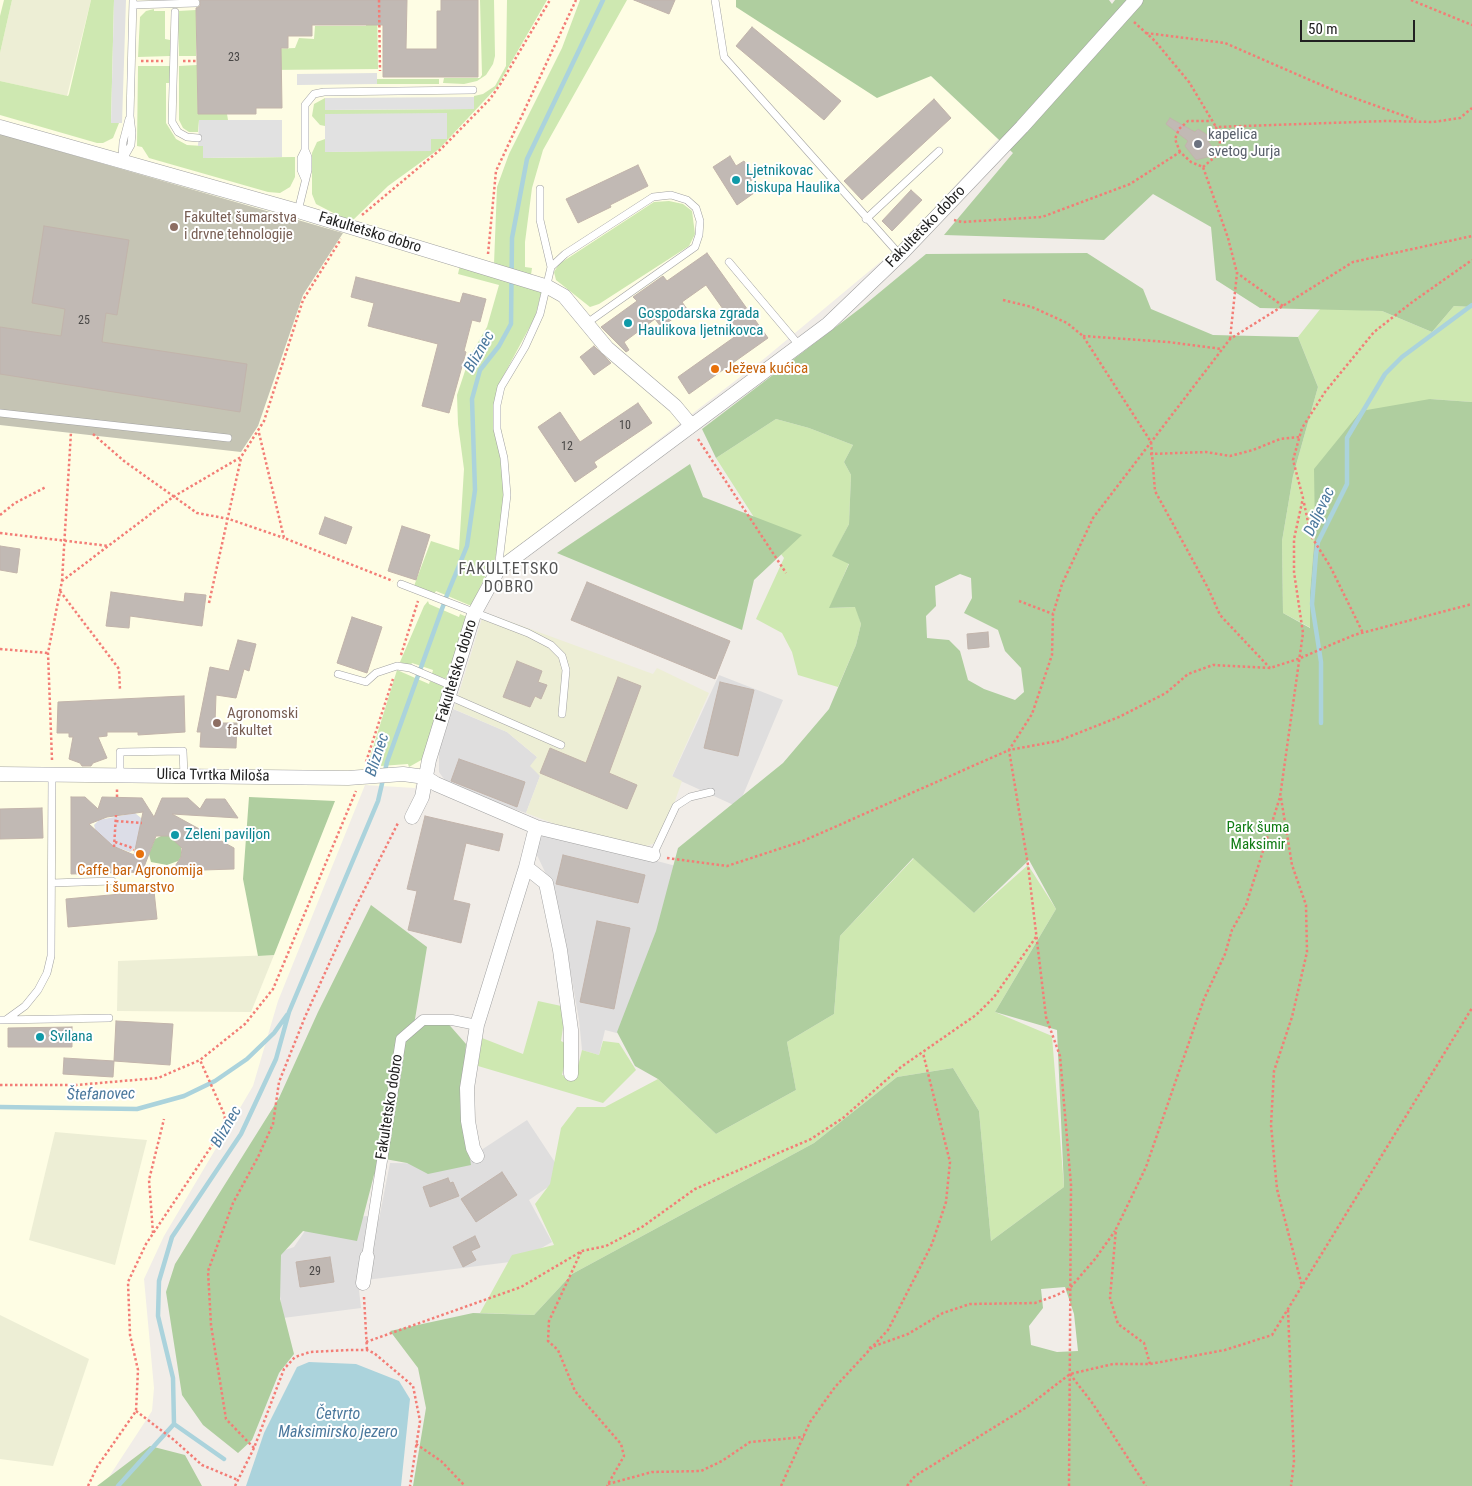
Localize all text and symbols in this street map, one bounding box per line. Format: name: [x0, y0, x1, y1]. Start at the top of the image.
scale bar: [1302, 10, 1417, 42]
text: 50 m: [1308, 20, 1338, 38]
house number: 23: [228, 51, 240, 65]
place label: kapelica svetog Jurja: [1208, 126, 1280, 161]
marker: kapelica svetog Jurja: [1192, 138, 1204, 150]
place label: Ljetnikovac biskupa Haulika: [746, 162, 840, 197]
marker: Ljetnikovac biskupa Haulika: [730, 174, 742, 186]
street label: Fakultetsko dobro: [883, 182, 969, 272]
place label: Fakultet šumarstva i drvne tehnologije: [184, 209, 297, 244]
street label: Fakultetsko dobro: [316, 209, 424, 257]
marker: Fakultet šumarstva i drvne tehnologije: [168, 221, 180, 233]
place label: Gospodarska zgrada Haulikova ljetnikovca: [638, 305, 763, 340]
house number: 25: [78, 314, 90, 328]
marker: Gospodarska zgrada Haulikova ljetnikovca: [622, 317, 634, 329]
water label: Bliznec: [461, 328, 499, 376]
place label: Ježeva kućica: [725, 360, 808, 378]
marker: Ježeva kućica: [709, 363, 721, 375]
house number: 10: [619, 419, 631, 433]
house number: 12: [561, 440, 573, 454]
water label: Daljevac: [1300, 485, 1340, 539]
district label: FAKULTETSKO DOBRO: [457, 560, 561, 598]
street label: Fakultetsko dobro: [433, 617, 481, 725]
place label: Agronomski fakultet: [227, 705, 298, 740]
marker: Agronomski fakultet: [211, 717, 223, 729]
water label: Bliznec: [362, 731, 394, 779]
street label: Ulica Tvrtka Miloša: [156, 766, 270, 786]
park label: Park šuma Maksimir: [1227, 819, 1289, 854]
place label: Zeleni paviljon: [185, 826, 270, 844]
marker: Zeleni paviljon: [169, 829, 181, 841]
marker: Caffe bar Agronomija i šumarstvo: [134, 848, 146, 860]
place label: Caffe bar Agronomija i šumarstvo: [77, 862, 203, 897]
place label: Svilana: [50, 1028, 93, 1046]
marker: Svilana: [34, 1031, 46, 1043]
street label: Fakultetsko dobro: [373, 1053, 407, 1161]
water label: Štefanovec: [67, 1085, 135, 1105]
water label: Bliznec: [208, 1103, 246, 1151]
house number: 29: [309, 1265, 321, 1279]
water label: Četvrto Maksimirsko jezero: [278, 1405, 398, 1443]

